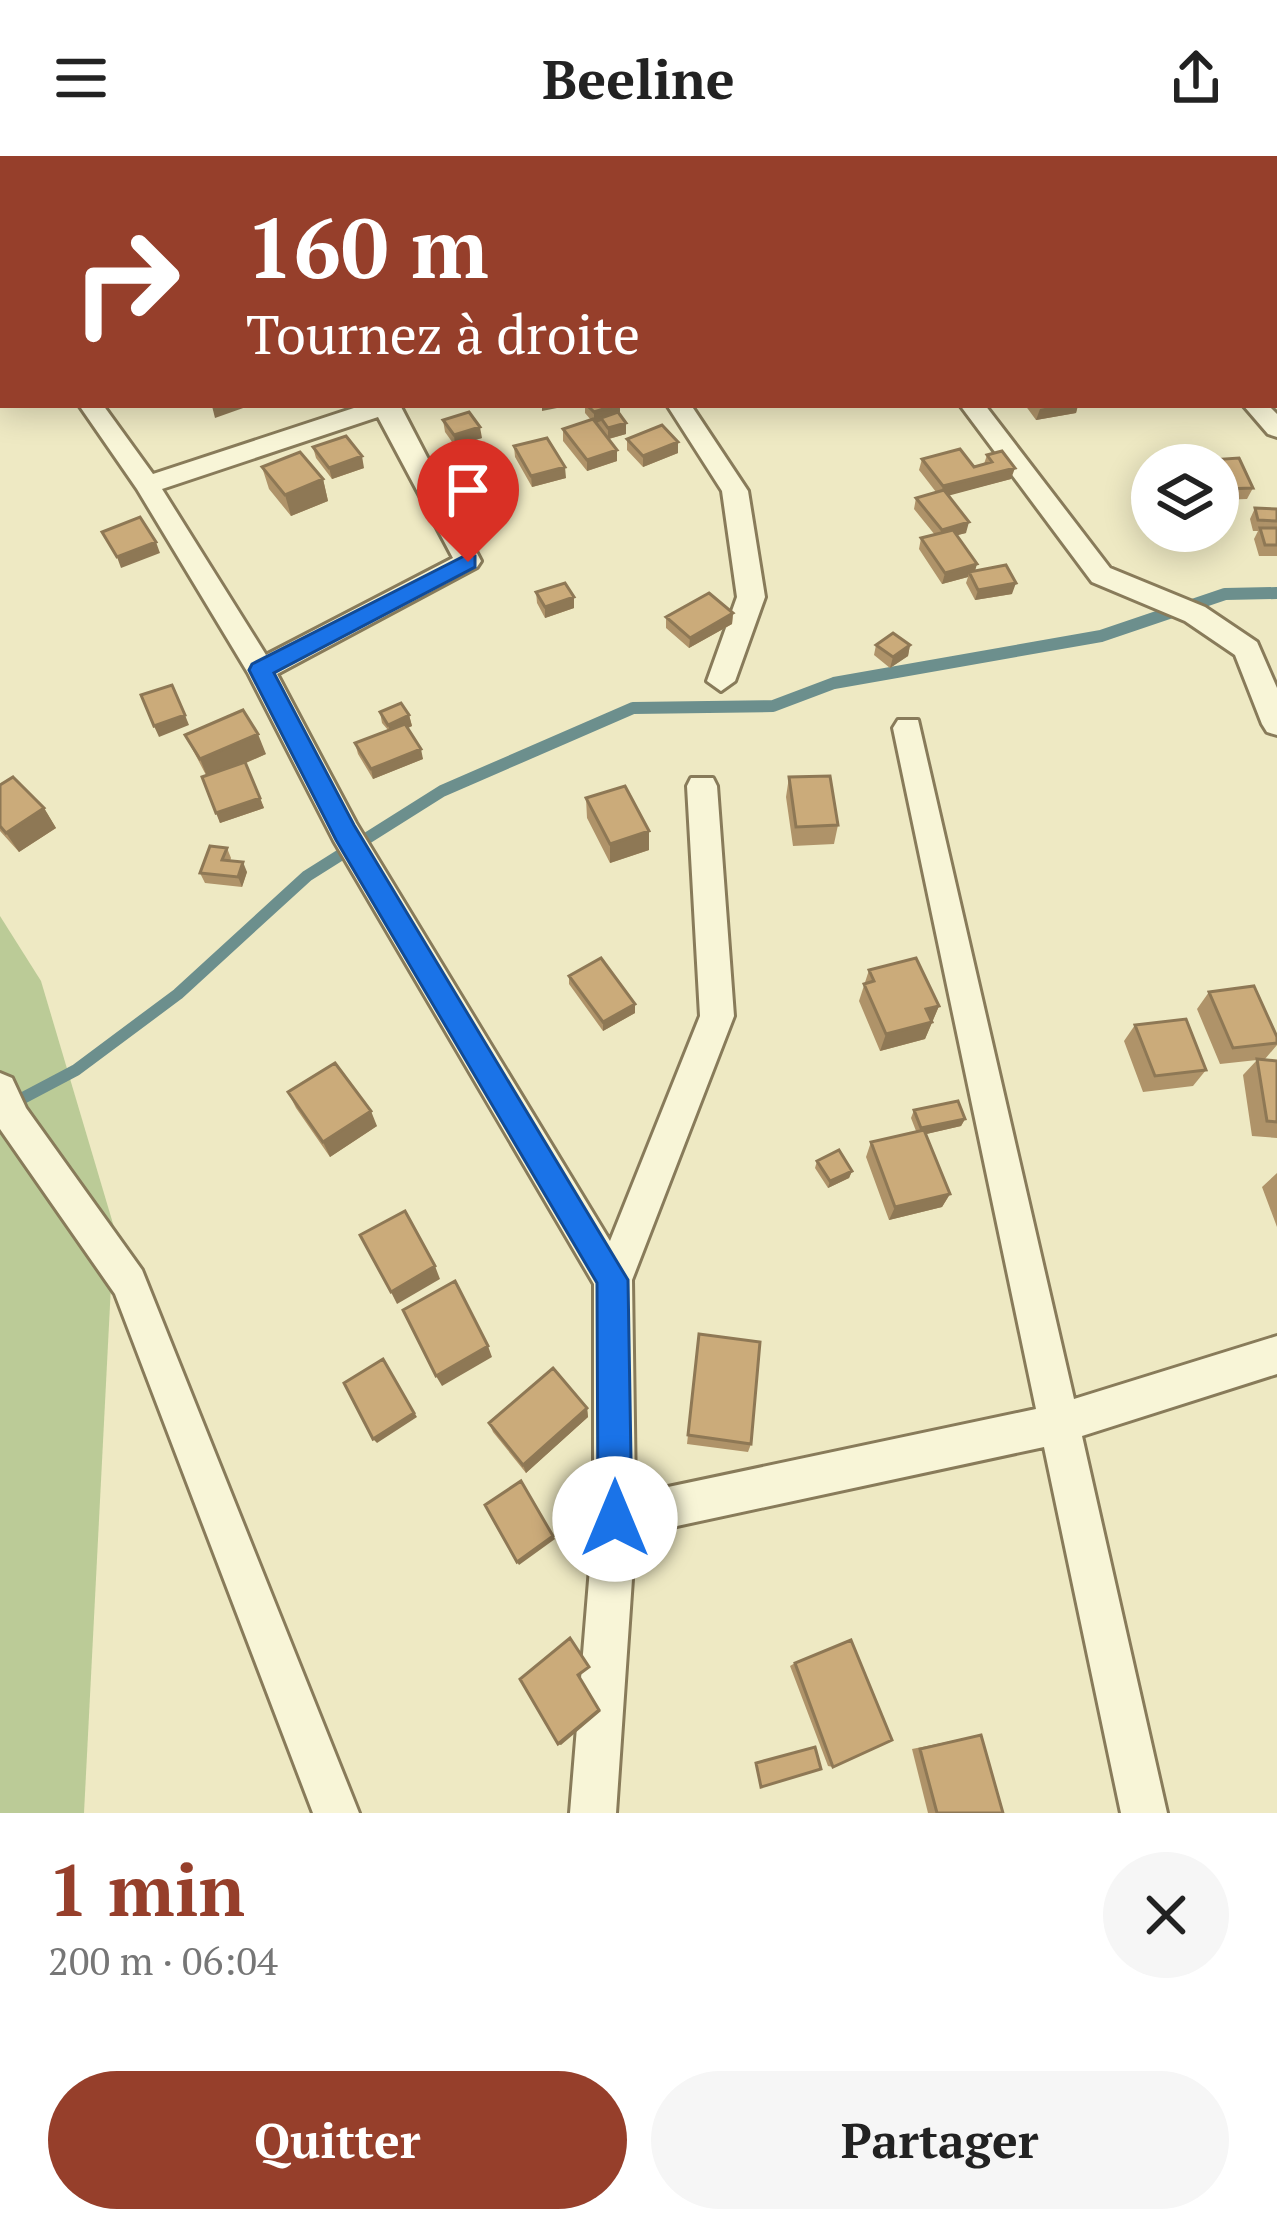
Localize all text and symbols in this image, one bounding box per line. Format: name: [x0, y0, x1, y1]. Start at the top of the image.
text: Beeline: [542, 43, 735, 114]
icon: menu: [48, 45, 114, 111]
icon: share: [1163, 45, 1229, 111]
text: 160 m: [246, 191, 489, 302]
icon: right: [48, 204, 204, 360]
text: Tournez à droite: [246, 298, 640, 369]
pin: [417, 439, 519, 562]
map controls: [1131, 444, 1239, 552]
button: layers: [1131, 444, 1239, 552]
icon: arrive: [435, 457, 501, 523]
position arrow: [552, 1456, 678, 1582]
text: 1 min: [48, 1841, 245, 1937]
button: close: [1103, 1852, 1229, 1978]
text: 200 m · 06:04: [48, 1934, 278, 1986]
button: Quitter: [48, 2071, 627, 2209]
button: Partager: [651, 2071, 1229, 2209]

